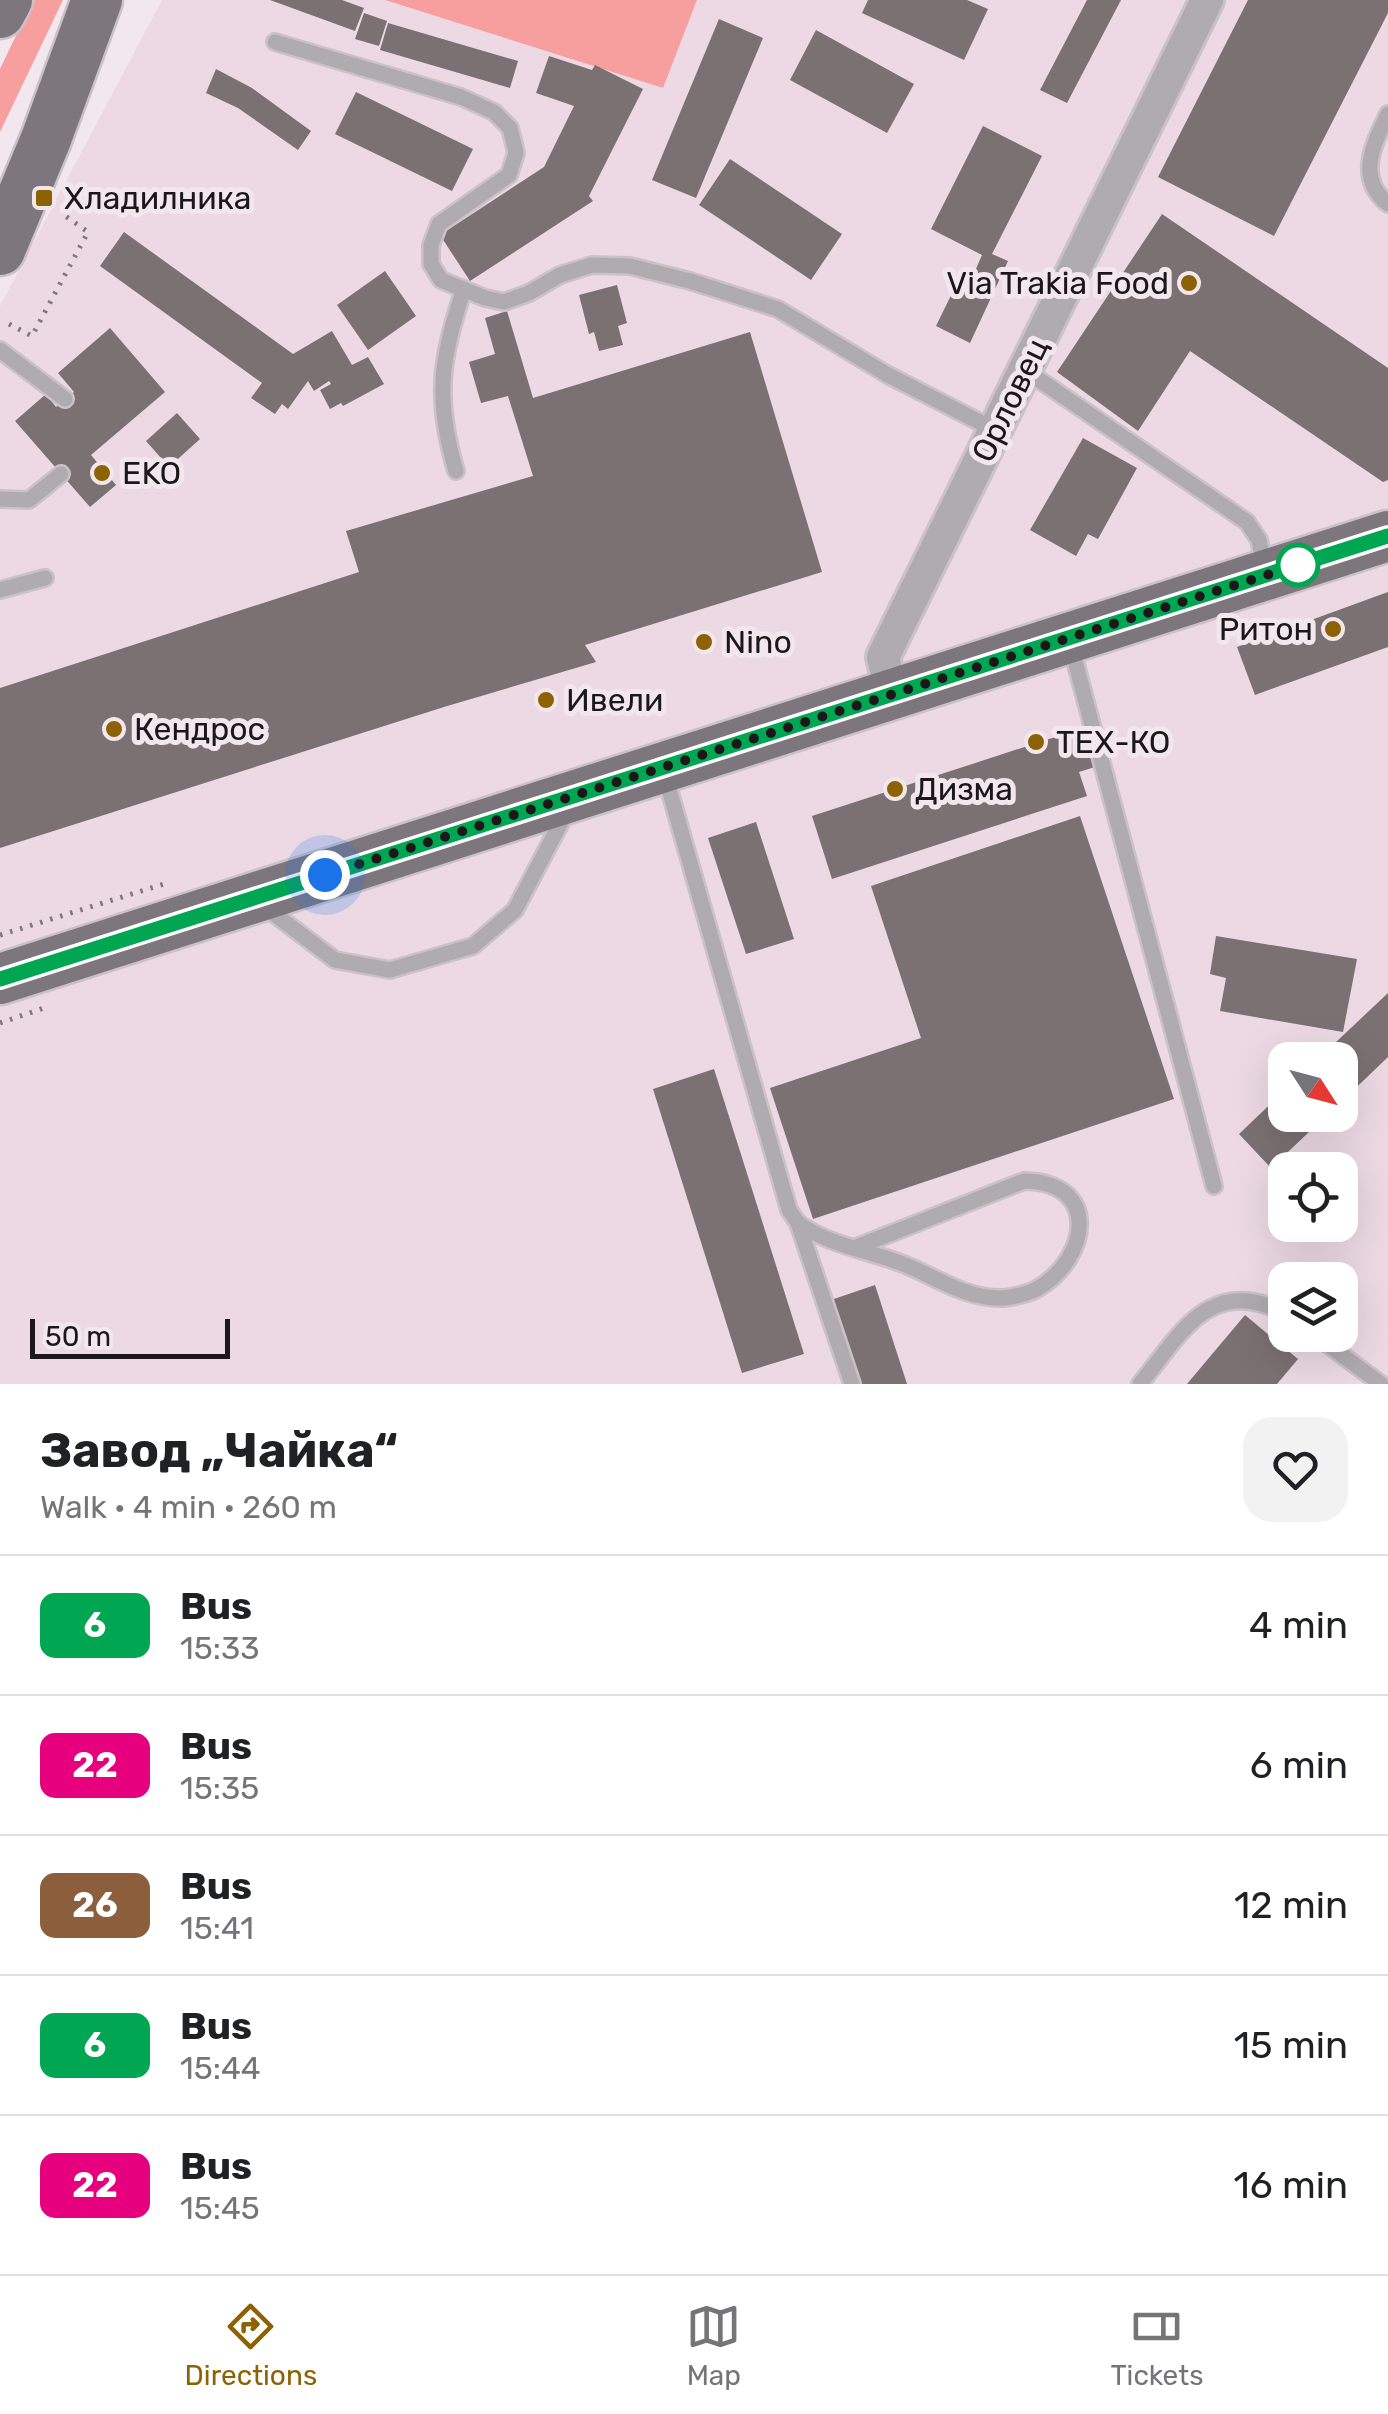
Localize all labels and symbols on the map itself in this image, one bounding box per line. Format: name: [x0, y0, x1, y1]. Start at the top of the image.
place label: Хладилника: [64, 179, 252, 217]
marker: Хладилника: [33, 187, 55, 209]
place label: Via Trakia Food: [946, 264, 1169, 302]
marker: Via Trakia Food: [1178, 272, 1200, 294]
street label: Орловец: [964, 332, 1056, 468]
place label: EKO: [122, 454, 181, 492]
marker: EKO: [91, 462, 113, 484]
unlabelled marker: [1277, 544, 1319, 586]
place label: Ритон: [1219, 610, 1313, 648]
marker: Ритон: [1322, 618, 1344, 640]
place label: Nino: [724, 623, 792, 661]
marker: Nino: [693, 631, 715, 653]
place label: Ивели: [566, 681, 664, 719]
marker: Ивели: [535, 689, 557, 711]
place label: Кендрос: [134, 710, 265, 748]
marker: Кендрос: [103, 718, 125, 740]
place label: ТЕХ-КО: [1056, 723, 1170, 761]
marker: ТЕХ-КО: [1025, 731, 1047, 753]
place label: Дизма: [915, 770, 1013, 808]
marker: Дизма: [884, 778, 906, 800]
your location: [300, 850, 350, 900]
north arrow: [1268, 1042, 1358, 1132]
scale bar: [30, 1314, 230, 1358]

